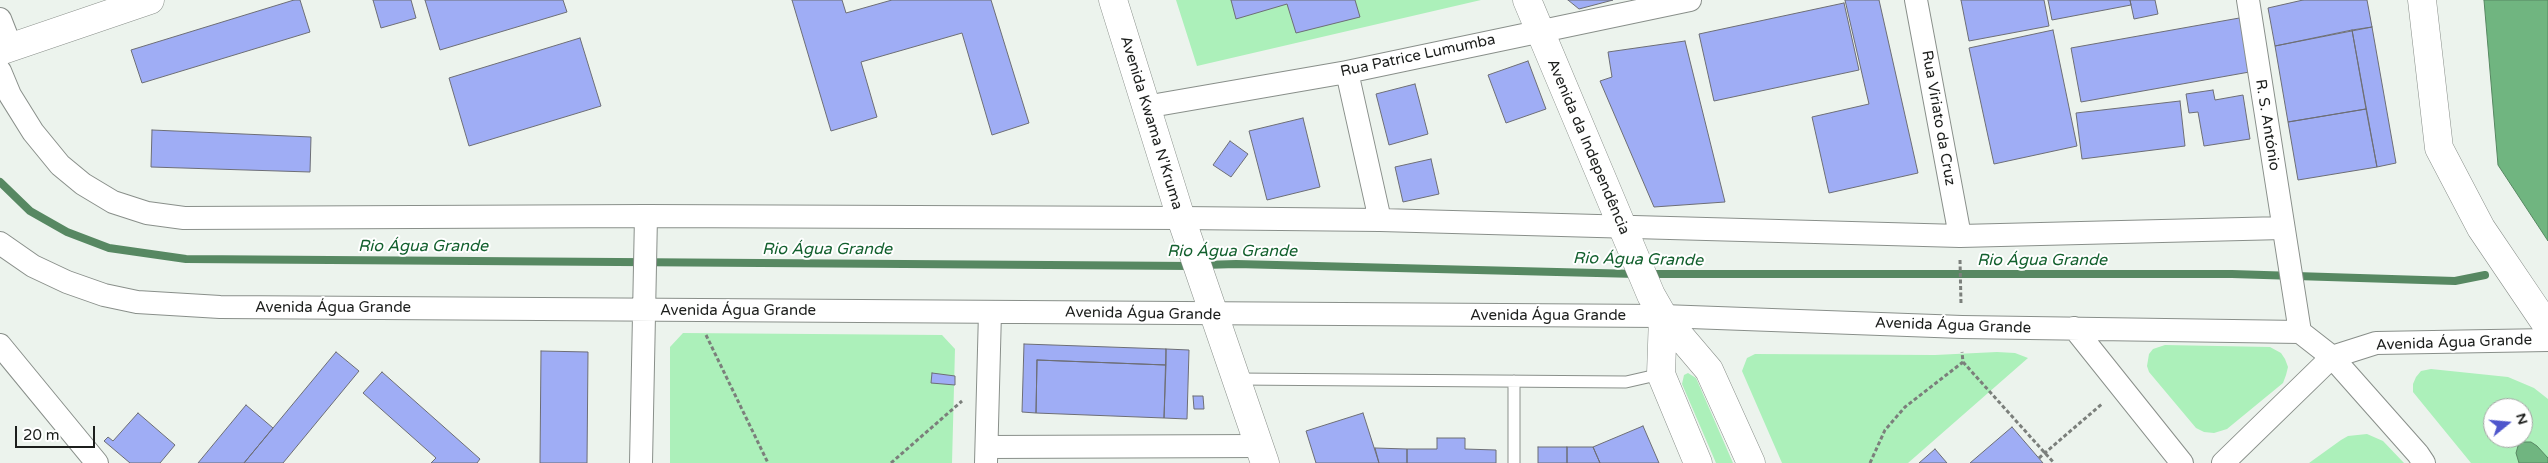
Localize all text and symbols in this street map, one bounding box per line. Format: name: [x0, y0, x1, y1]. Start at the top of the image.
street label: Rua Patrice Lumumba: [1339, 31, 1497, 81]
street label: Avenida Kwama N’Kruma: [1116, 34, 1186, 212]
street label: Rua Viriato da Cruz: [1917, 49, 1959, 187]
street label: Avenida da Independência: [1543, 56, 1633, 238]
street label: R. S. António: [2251, 78, 2283, 172]
water label: Rio Água Grande: [358, 237, 488, 257]
water label: Rio Água Grande: [762, 240, 892, 260]
water label: Rio Água Grande: [1167, 242, 1297, 262]
water label: Rio Água Grande: [1573, 249, 1703, 271]
water label: Rio Água Grande: [1977, 251, 2107, 271]
street label: Avenida Água Grande: [255, 299, 411, 317]
street label: Avenida Água Grande: [660, 302, 816, 320]
street label: Avenida Água Grande: [1065, 304, 1221, 324]
street label: Avenida Água Grande: [1470, 307, 1626, 325]
street label: Avenida Água Grande: [1875, 314, 2031, 338]
street label: Avenida Água Grande: [2376, 331, 2532, 355]
north arrow: [2483, 398, 2533, 448]
text: N: [2512, 411, 2532, 427]
scale bar: [18, 416, 98, 448]
text: 20 m: [23, 426, 60, 444]

